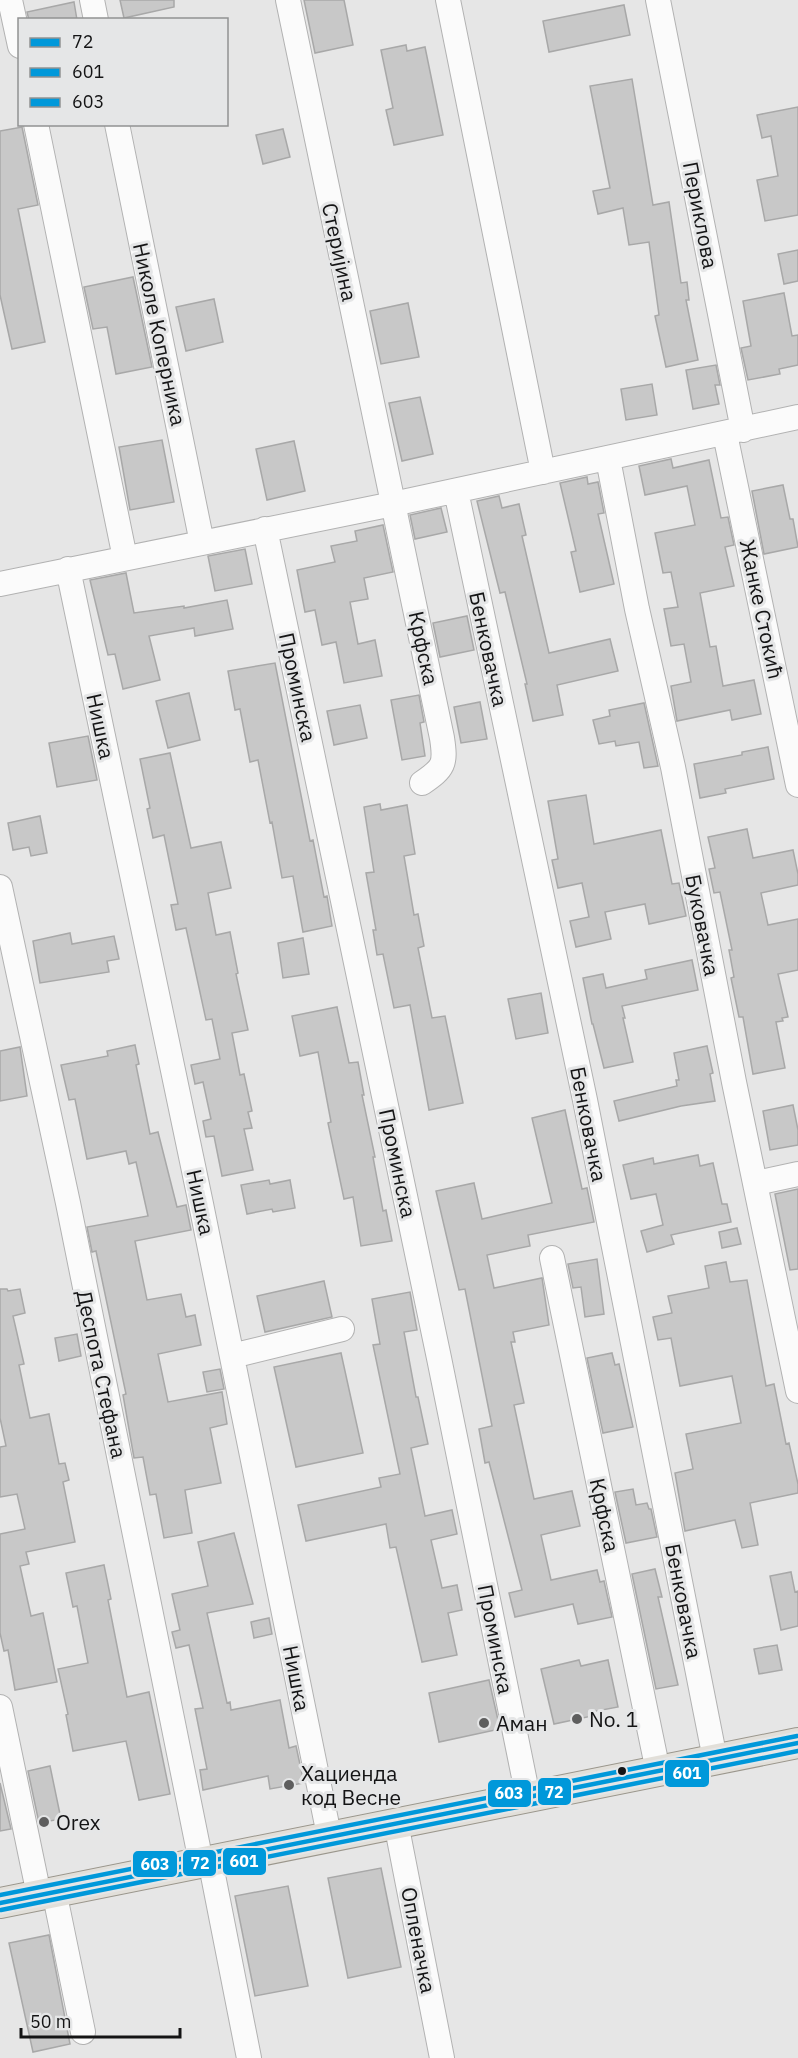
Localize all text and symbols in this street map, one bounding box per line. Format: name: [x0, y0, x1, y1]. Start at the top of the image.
legend: [18, 18, 228, 126]
text: 72: [72, 30, 94, 53]
text: 601: [72, 60, 104, 83]
text: 603: [72, 90, 104, 113]
street label: Периклова: [677, 159, 725, 271]
street label: Стеријина: [316, 200, 364, 304]
street label: Николе Коперника: [127, 240, 193, 428]
street label: Жанке Стокић: [734, 537, 790, 681]
street label: Бенковачка: [463, 589, 515, 709]
street label: Крфска: [403, 608, 445, 688]
street label: Проминска: [273, 630, 323, 744]
street label: Нишка: [80, 691, 122, 761]
street label: Буковачка: [679, 872, 727, 978]
street label: Бенковачка: [564, 1064, 614, 1184]
street label: Проминска: [373, 1106, 423, 1220]
street label: Нишка: [180, 1167, 222, 1237]
street label: Деспота Стефана: [70, 1287, 134, 1461]
street label: Крфска: [584, 1475, 626, 1555]
street label: Бенковачка: [659, 1541, 709, 1661]
street label: Проминска: [472, 1582, 520, 1696]
street label: Нишка: [277, 1643, 317, 1713]
place label: No. 1: [589, 1705, 638, 1733]
place label: Аман: [496, 1709, 548, 1737]
marker: No. 1: [570, 1712, 584, 1726]
marker: Аман: [477, 1716, 491, 1730]
place label: Хациенда код Весне: [301, 1759, 401, 1811]
line badge: 601: [664, 1759, 710, 1788]
text: 601: [673, 1763, 702, 1783]
unlabelled marker: [616, 1765, 628, 1777]
line badge: 72: [537, 1777, 572, 1806]
marker: Хациенда код Весне: [282, 1778, 296, 1792]
line badge: 603: [487, 1779, 532, 1808]
text: 72: [544, 1782, 564, 1802]
text: 603: [495, 1783, 523, 1803]
place label: Orex: [56, 1808, 101, 1836]
marker: Orex: [37, 1815, 51, 1829]
line badge: 601: [222, 1847, 267, 1876]
line badge: 72: [182, 1849, 217, 1877]
line badge: 603: [132, 1850, 178, 1878]
text: 601: [230, 1851, 259, 1871]
text: 72: [190, 1853, 210, 1873]
text: 603: [141, 1854, 169, 1874]
street label: Опленачка: [395, 1885, 443, 1995]
scale bar: [21, 2001, 180, 2039]
text: 50 m: [30, 2010, 72, 2033]

